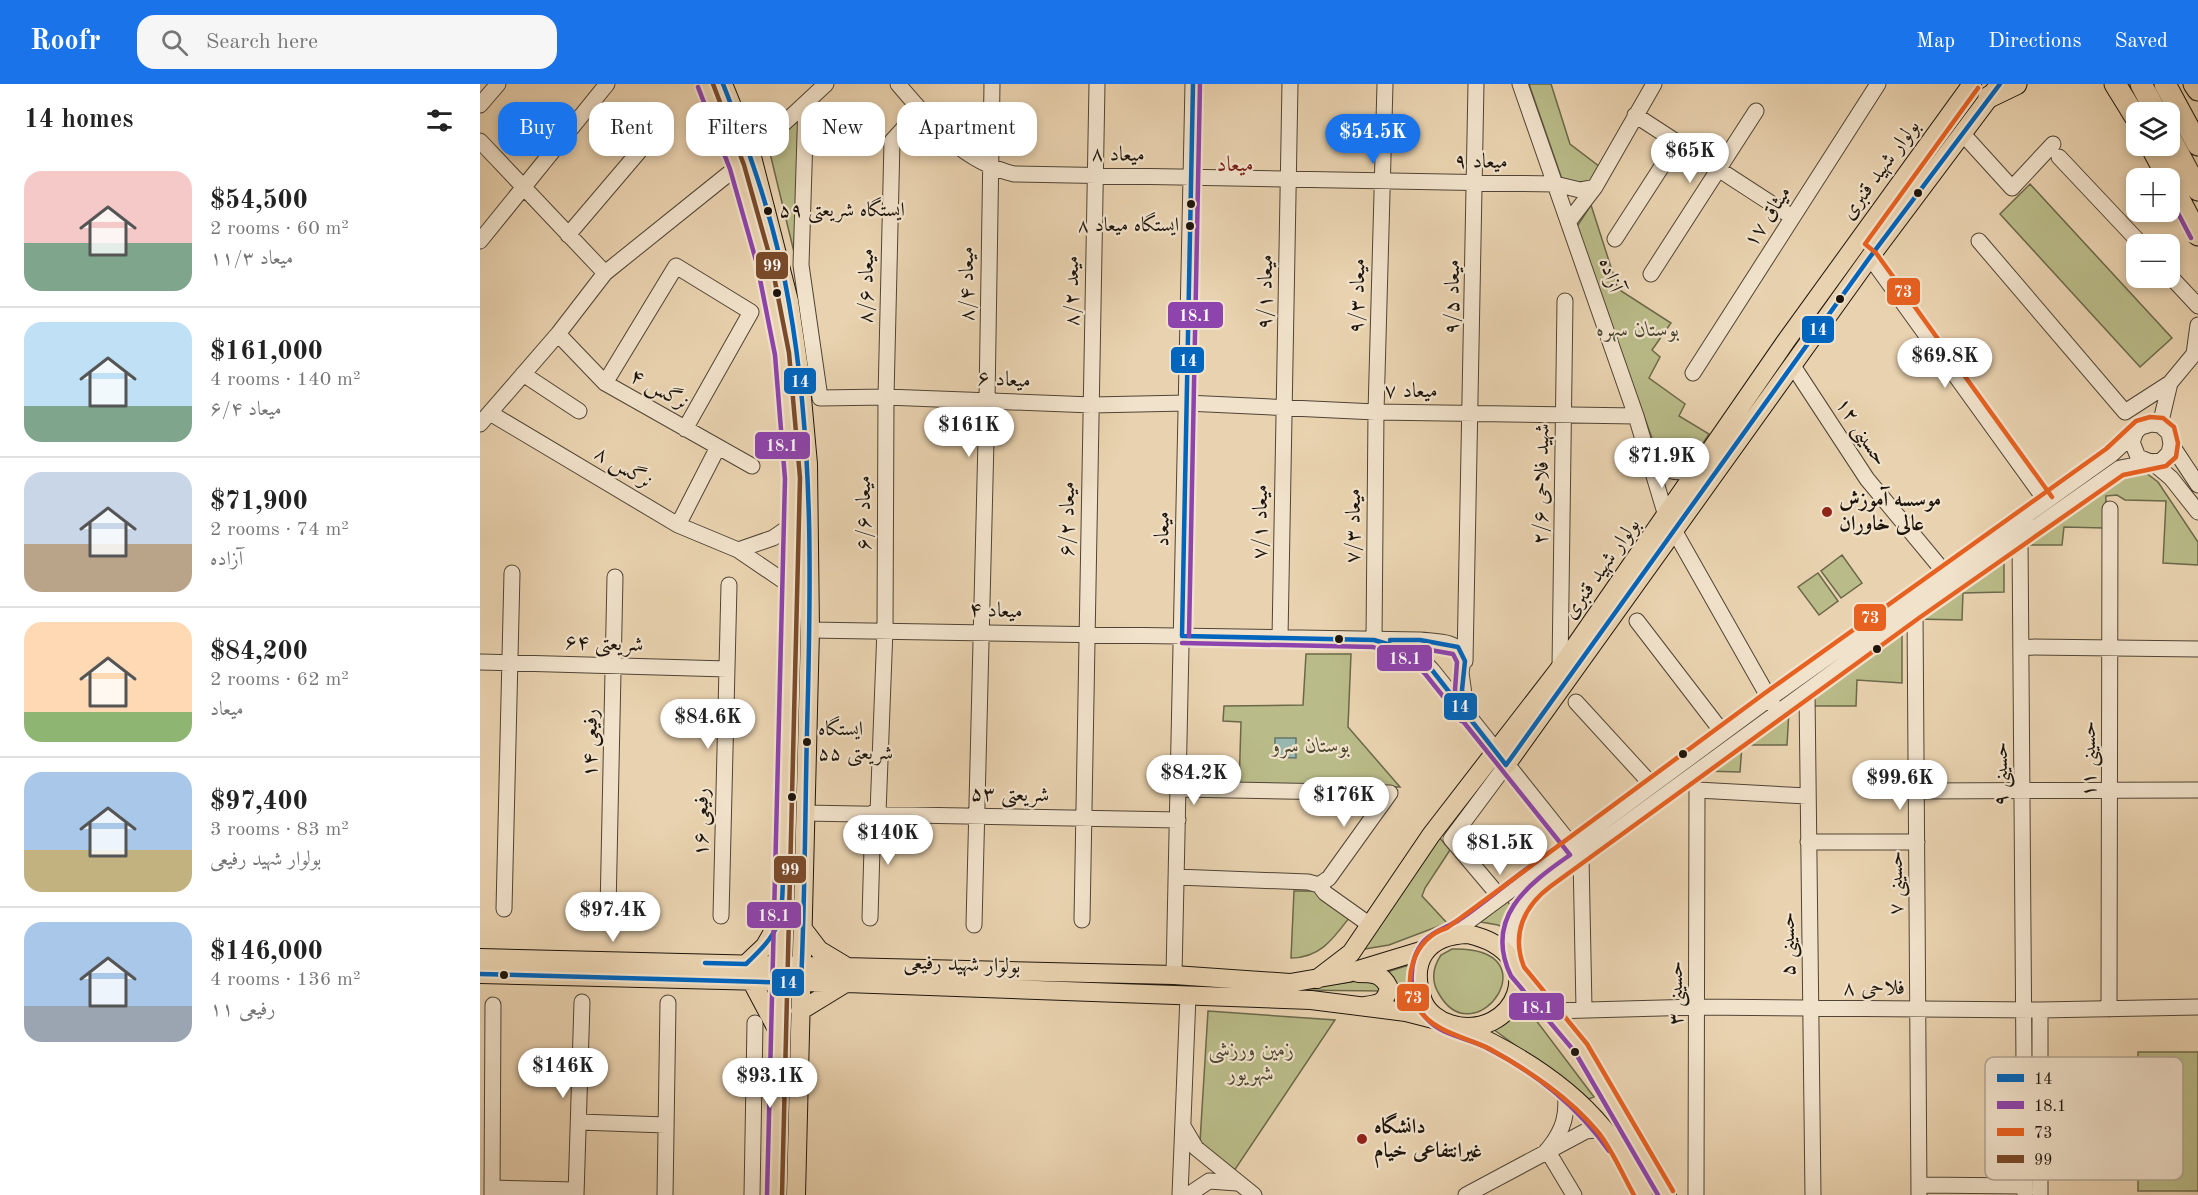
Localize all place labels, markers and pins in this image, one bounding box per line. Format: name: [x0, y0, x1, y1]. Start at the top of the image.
pin: $54.5K: [1324, 114, 1422, 165]
pin: $65K: [1654, 133, 1726, 184]
unlabelled marker: [1912, 187, 1924, 199]
place label: ایستگاه شریعتی ۵۹: [779, 196, 905, 224]
unlabelled marker: [1185, 198, 1197, 210]
marker: ایستگاه شریعتی ۵۹: [762, 205, 774, 217]
place label: ایستگاه میعاد ۸: [1077, 211, 1179, 236]
marker: ایستگاه میعاد ۸: [1184, 220, 1196, 232]
unlabelled marker: [771, 287, 783, 299]
unlabelled marker: [1834, 293, 1846, 305]
pin: $69.8K: [1896, 338, 1994, 389]
pin: $161K: [927, 407, 1011, 458]
pin: $71.9K: [1613, 438, 1711, 489]
place label: موسسه آموزش عالی خاوران: [1839, 486, 1941, 536]
marker: موسسه آموزش عالی خاوران: [1820, 505, 1834, 519]
unlabelled marker: [1333, 633, 1345, 645]
unlabelled marker: [1871, 643, 1883, 655]
pin: $84.6K: [659, 699, 757, 750]
place label: ایستگاه شریعتی ۵۵: [818, 715, 893, 767]
marker: ایستگاه شریعتی ۵۵: [801, 736, 813, 748]
unlabelled marker: [1677, 748, 1689, 760]
pin: $84.2K: [1145, 755, 1243, 806]
pin: $99.6K: [1851, 760, 1949, 811]
pin: $176K: [1302, 777, 1386, 828]
unlabelled marker: [786, 791, 798, 803]
pin: $140K: [846, 815, 930, 866]
pin: $81.5K: [1451, 825, 1549, 876]
pin: $97.4K: [564, 892, 662, 943]
unlabelled marker: [498, 969, 510, 981]
unlabelled marker: [1569, 1046, 1581, 1058]
pin: $146K: [521, 1048, 605, 1099]
pin: $93.1K: [721, 1058, 819, 1109]
place label: دانشگاه غیرانتفاعی خیام: [1374, 1112, 1482, 1169]
marker: دانشگاه غیرانتفاعی خیام: [1355, 1132, 1369, 1146]

